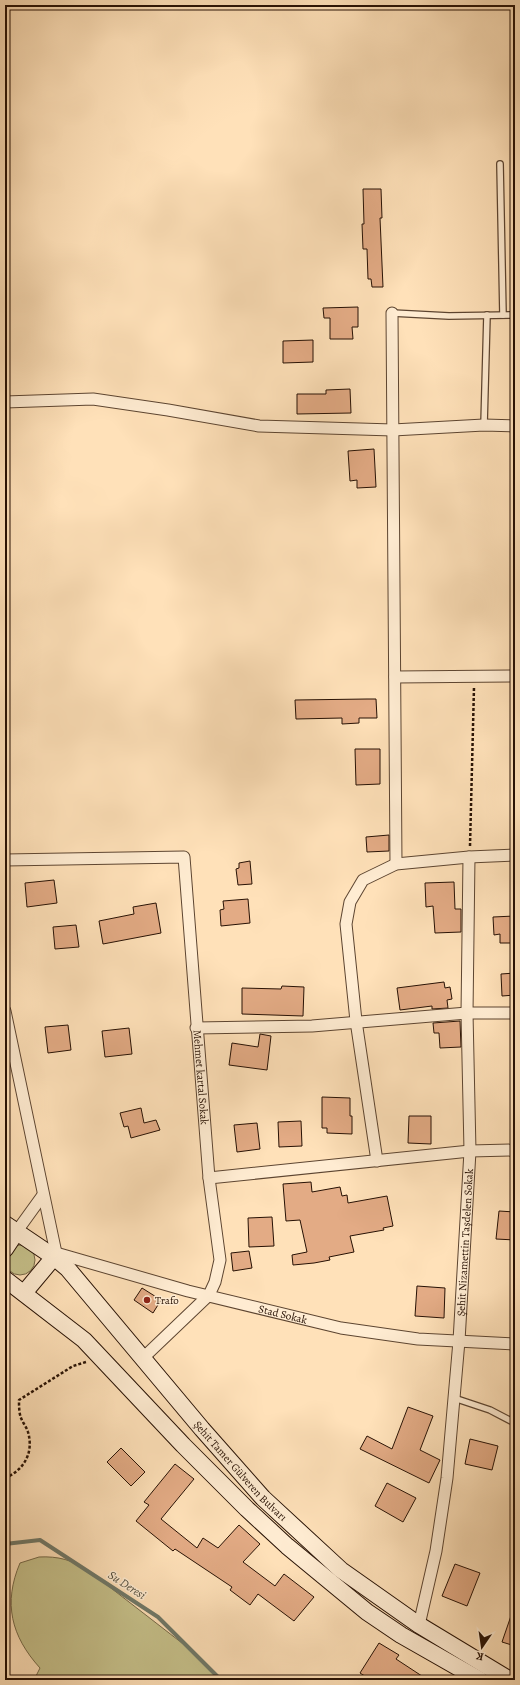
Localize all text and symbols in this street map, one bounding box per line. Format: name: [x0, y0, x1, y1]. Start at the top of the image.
street label: Mehmet kartal Sokak: [189, 1029, 212, 1126]
street label: Şehit Nizamettin Taşdelen Sokak: [453, 1168, 477, 1317]
place label: Trafo: [155, 1293, 179, 1308]
marker: Trafo: [142, 1295, 152, 1305]
street label: Stad Sokak: [257, 1301, 309, 1328]
street label: Şehit Tamer Gülveren Bulvarı: [190, 1418, 290, 1525]
water label: Su Deresi: [105, 1567, 149, 1603]
north arrow: [462, 1627, 502, 1667]
text: K: [474, 1648, 485, 1664]

